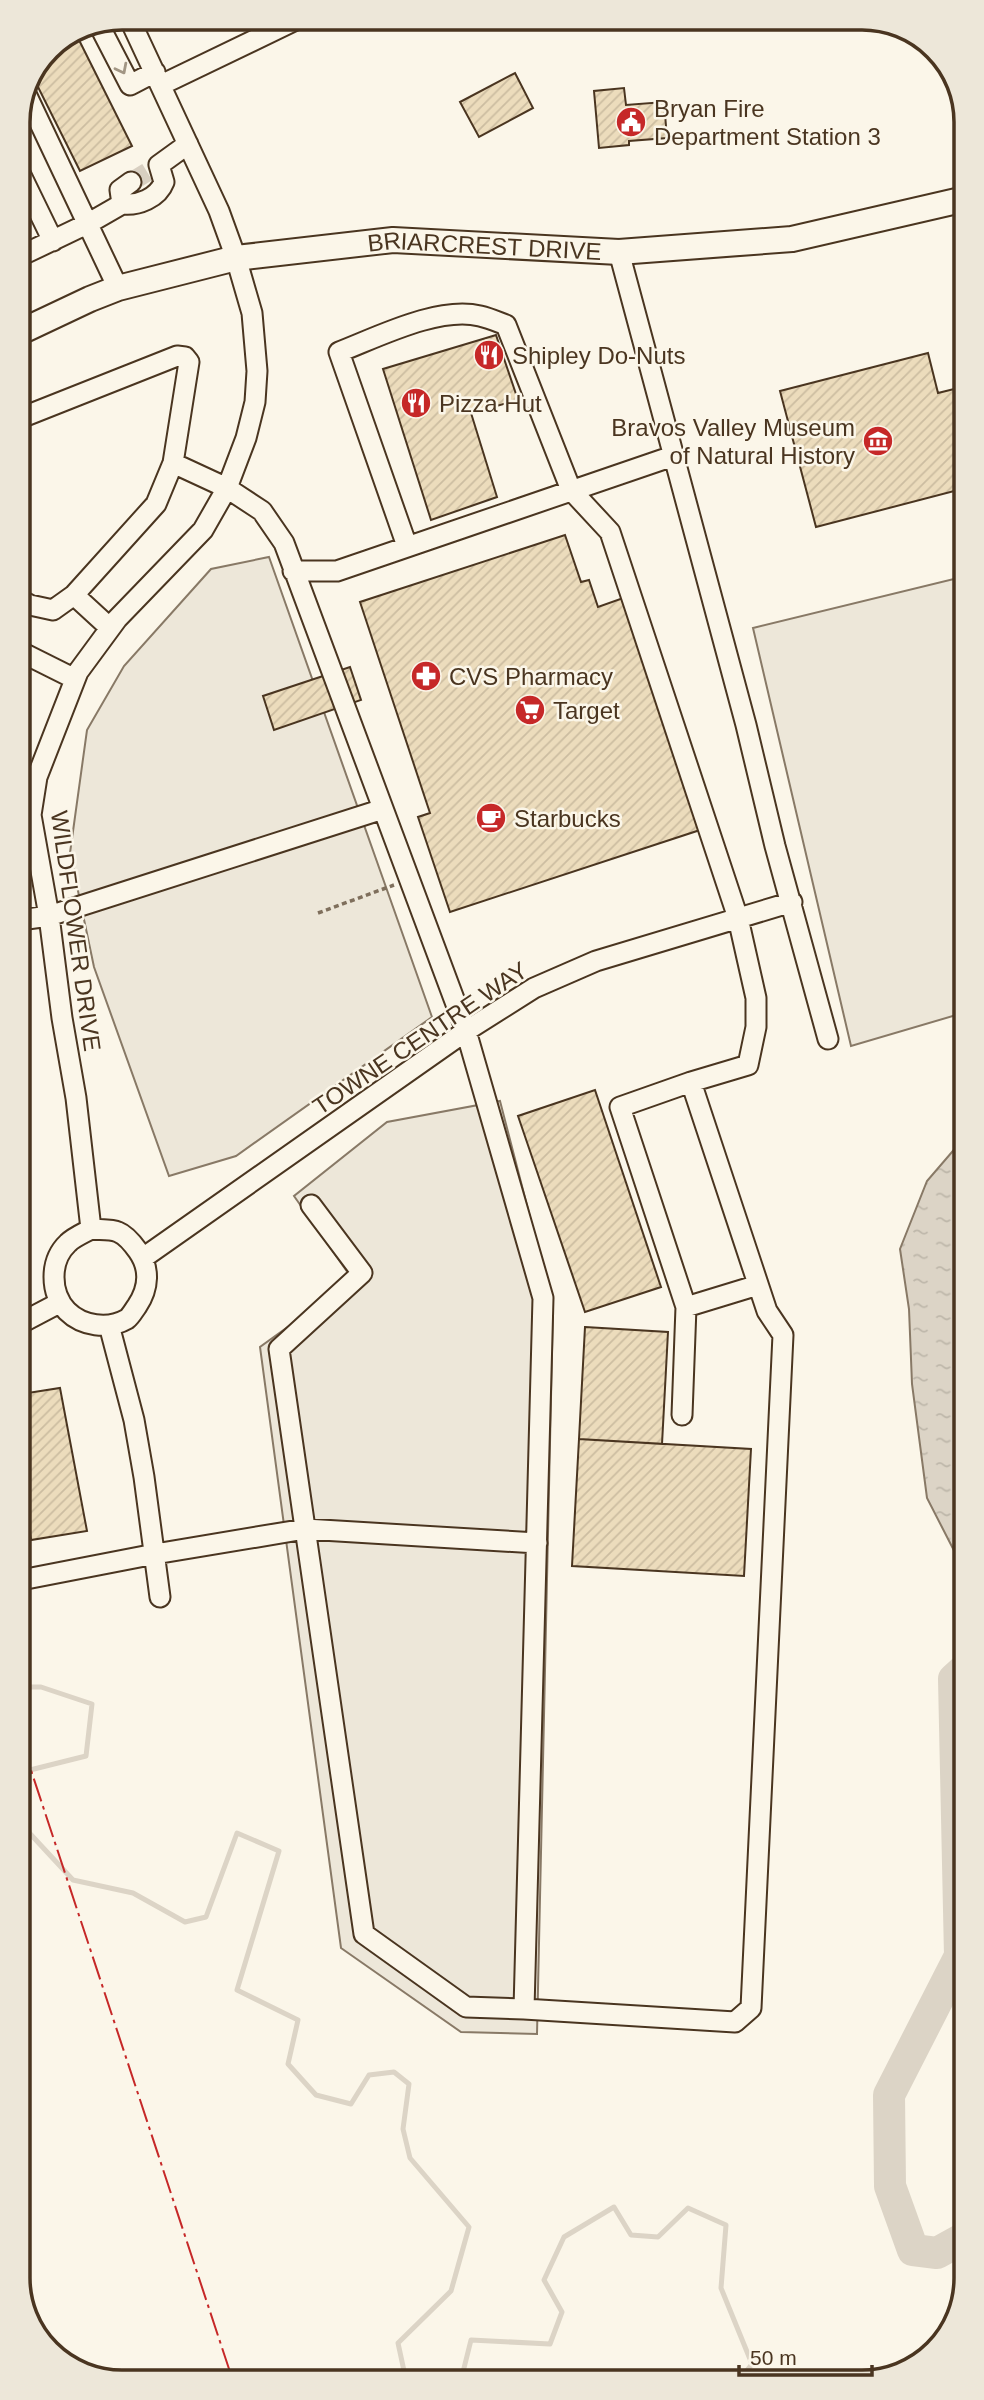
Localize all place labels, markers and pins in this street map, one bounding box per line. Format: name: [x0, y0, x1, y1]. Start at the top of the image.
place label: Bryan Fire Department Station 3: [654, 95, 881, 150]
public building icon: Bryan Fire Department Station 3: [614, 105, 648, 139]
restaurant icon: Shipley Do-Nuts: [472, 338, 506, 372]
place label: Shipley Do-Nuts: [512, 342, 685, 369]
restaurant icon: Pizza Hut: [399, 386, 433, 420]
place label: Pizza Hut: [439, 390, 542, 417]
place label: Bravos Valley Museum of Natural History: [611, 414, 855, 469]
museum icon: Bravos Valley Museum of Natural History: [861, 424, 895, 458]
pharmacy icon: CVS Pharmacy: [409, 659, 443, 693]
place label: CVS Pharmacy: [449, 663, 613, 690]
supermarket icon: Target: [513, 693, 547, 727]
place label: Target: [553, 697, 620, 724]
cafe icon: Starbucks: [474, 801, 508, 835]
place label: Starbucks: [514, 805, 621, 832]

